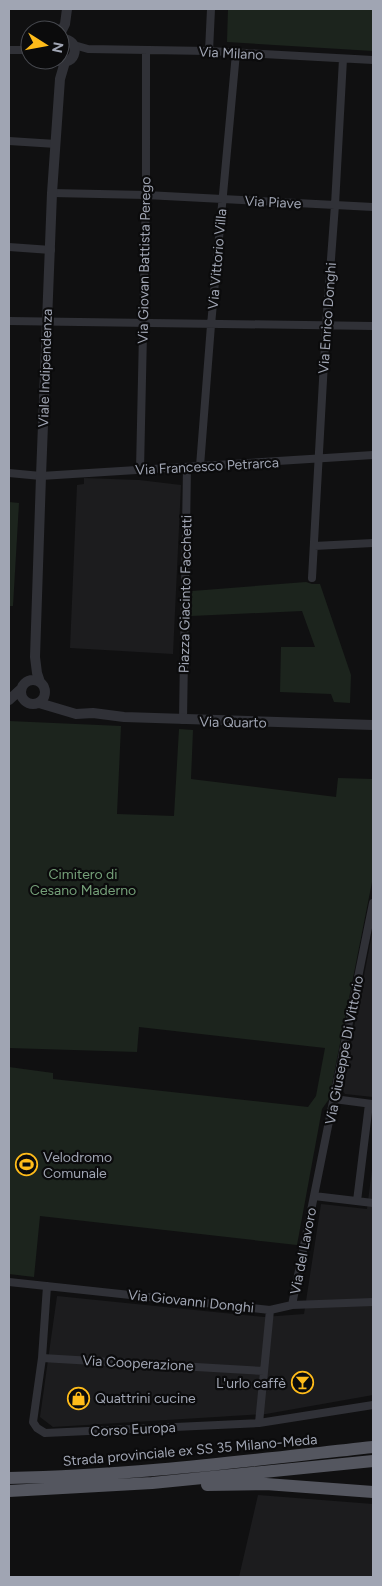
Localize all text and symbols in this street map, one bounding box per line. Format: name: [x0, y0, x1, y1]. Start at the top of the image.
north arrow: [20, 20, 70, 70]
text: N: [48, 40, 67, 54]
street label: Via Milano: [198, 43, 264, 64]
street label: Via Giovan Battista Perego: [135, 176, 154, 344]
street label: Via Piave: [244, 193, 302, 212]
street label: Via Vittorio Villa: [205, 208, 230, 310]
street label: Via Enrico Donghi: [315, 262, 340, 374]
street label: Viale Indipendenza: [35, 308, 56, 428]
street label: Via Francesco Petrarca: [135, 454, 279, 479]
street label: Piazza Giacinto Facchetti: [176, 515, 195, 673]
street label: Via Quarto: [199, 713, 267, 732]
park label: Cimitero di Cesano Maderno: [30, 866, 136, 899]
street label: Via Giuseppe Di Vittorio: [322, 974, 367, 1126]
place label: Velodromo Comunale: [43, 1149, 112, 1182]
sports icon: Velodromo Comunale: [15, 1153, 39, 1177]
street label: Via del Lavoro: [287, 1206, 320, 1296]
street label: Via Giovanni Donghi: [127, 1286, 255, 1317]
street label: Via Cooperazione: [82, 1352, 194, 1375]
bar icon: L'urlo caffè: [290, 1371, 314, 1395]
place label: L'urlo caffè: [216, 1375, 286, 1392]
shop icon: Quattrini cucine: [67, 1386, 91, 1410]
place label: Quattrini cucine: [95, 1390, 196, 1407]
street label: Corso Europa: [90, 1419, 176, 1440]
street label: Strada provinciale ex SS 35 Milano-Meda: [62, 1431, 318, 1470]

